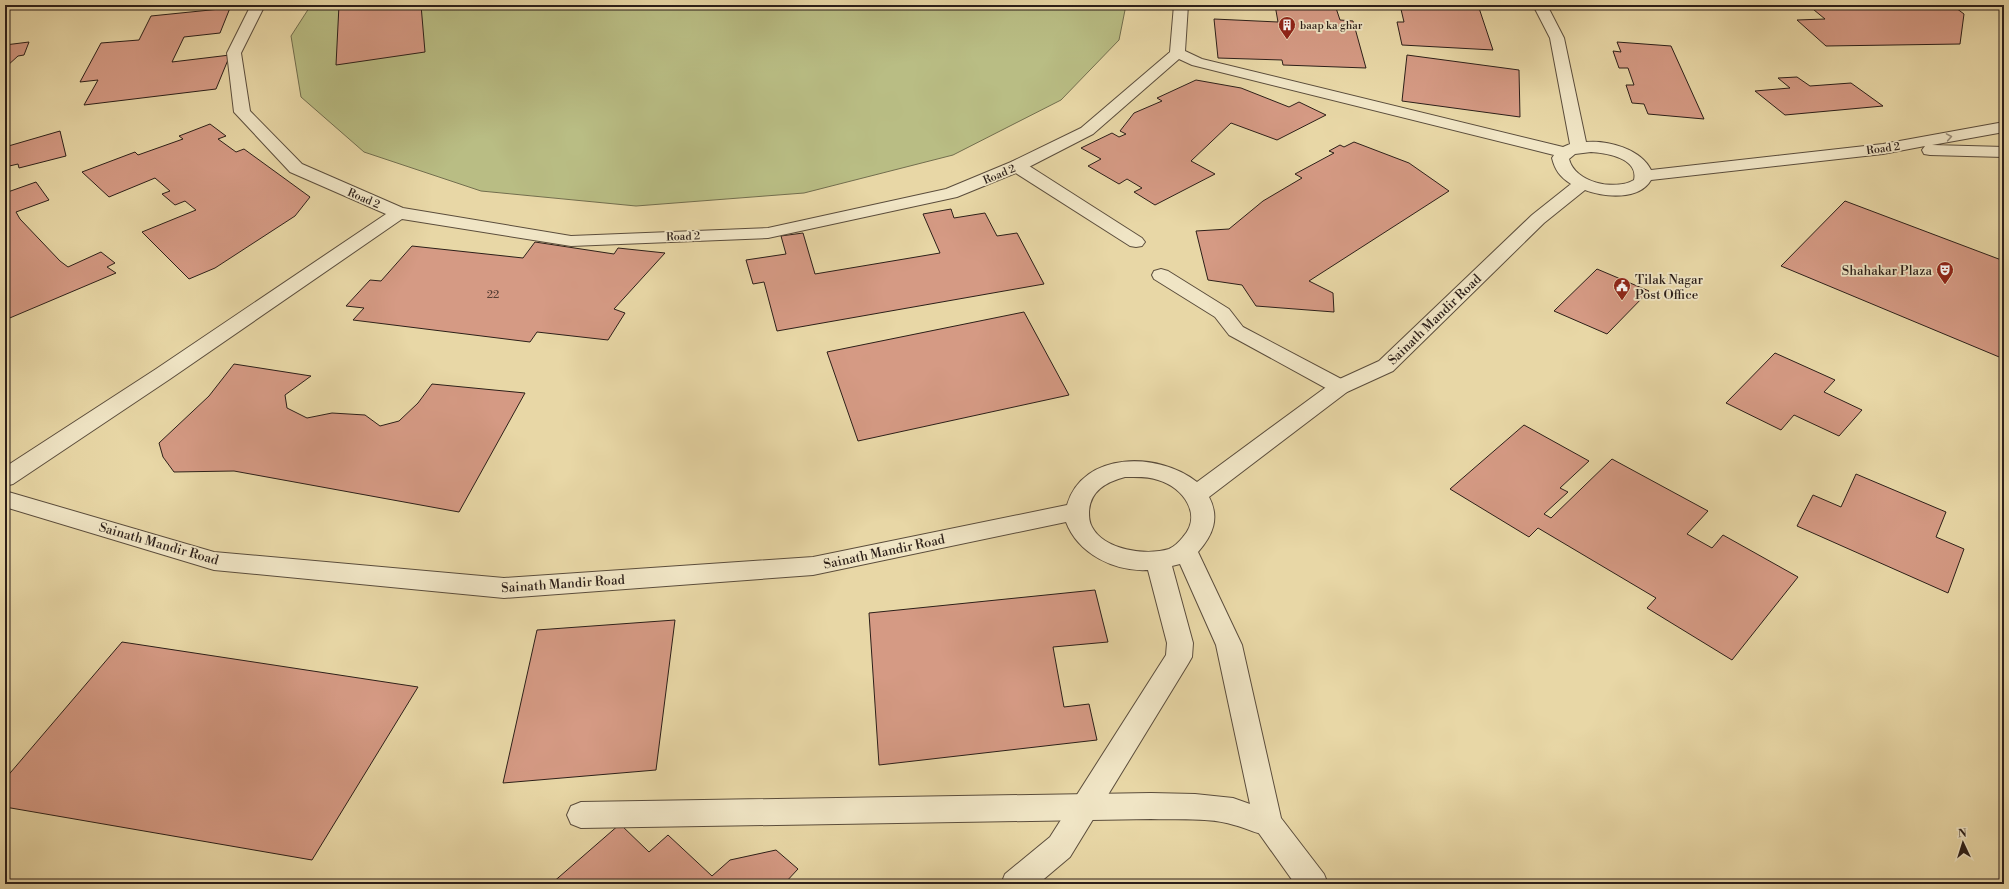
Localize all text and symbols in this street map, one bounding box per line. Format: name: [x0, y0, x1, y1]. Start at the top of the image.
building icon: baap ka ghar: [1277, 15, 1297, 40]
place label: baap ka ghar: [1300, 19, 1363, 33]
one-way arrow: [1946, 133, 1952, 142]
street label: Road 2: [1865, 140, 1901, 158]
street label: Road 2: [981, 162, 1018, 188]
street label: Road 2: [345, 186, 382, 212]
street label: Road 2: [666, 229, 700, 245]
theatre icon: Shahakar Plaza: [1935, 260, 1955, 285]
place label: Shahakar Plaza: [1842, 263, 1932, 279]
street label: Sainath Mandir Road: [1385, 271, 1485, 368]
place label: Tilak Nagar Post Office: [1635, 272, 1704, 303]
public building icon: Tilak Nagar Post Office: [1612, 276, 1632, 301]
house number: 22: [487, 288, 499, 302]
street label: Sainath Mandir Road: [97, 519, 221, 569]
street label: Sainath Mandir Road: [822, 531, 947, 573]
street label: Sainath Mandir Road: [501, 572, 626, 596]
north arrow: [1943, 823, 1983, 863]
text: N: [1958, 827, 1967, 841]

